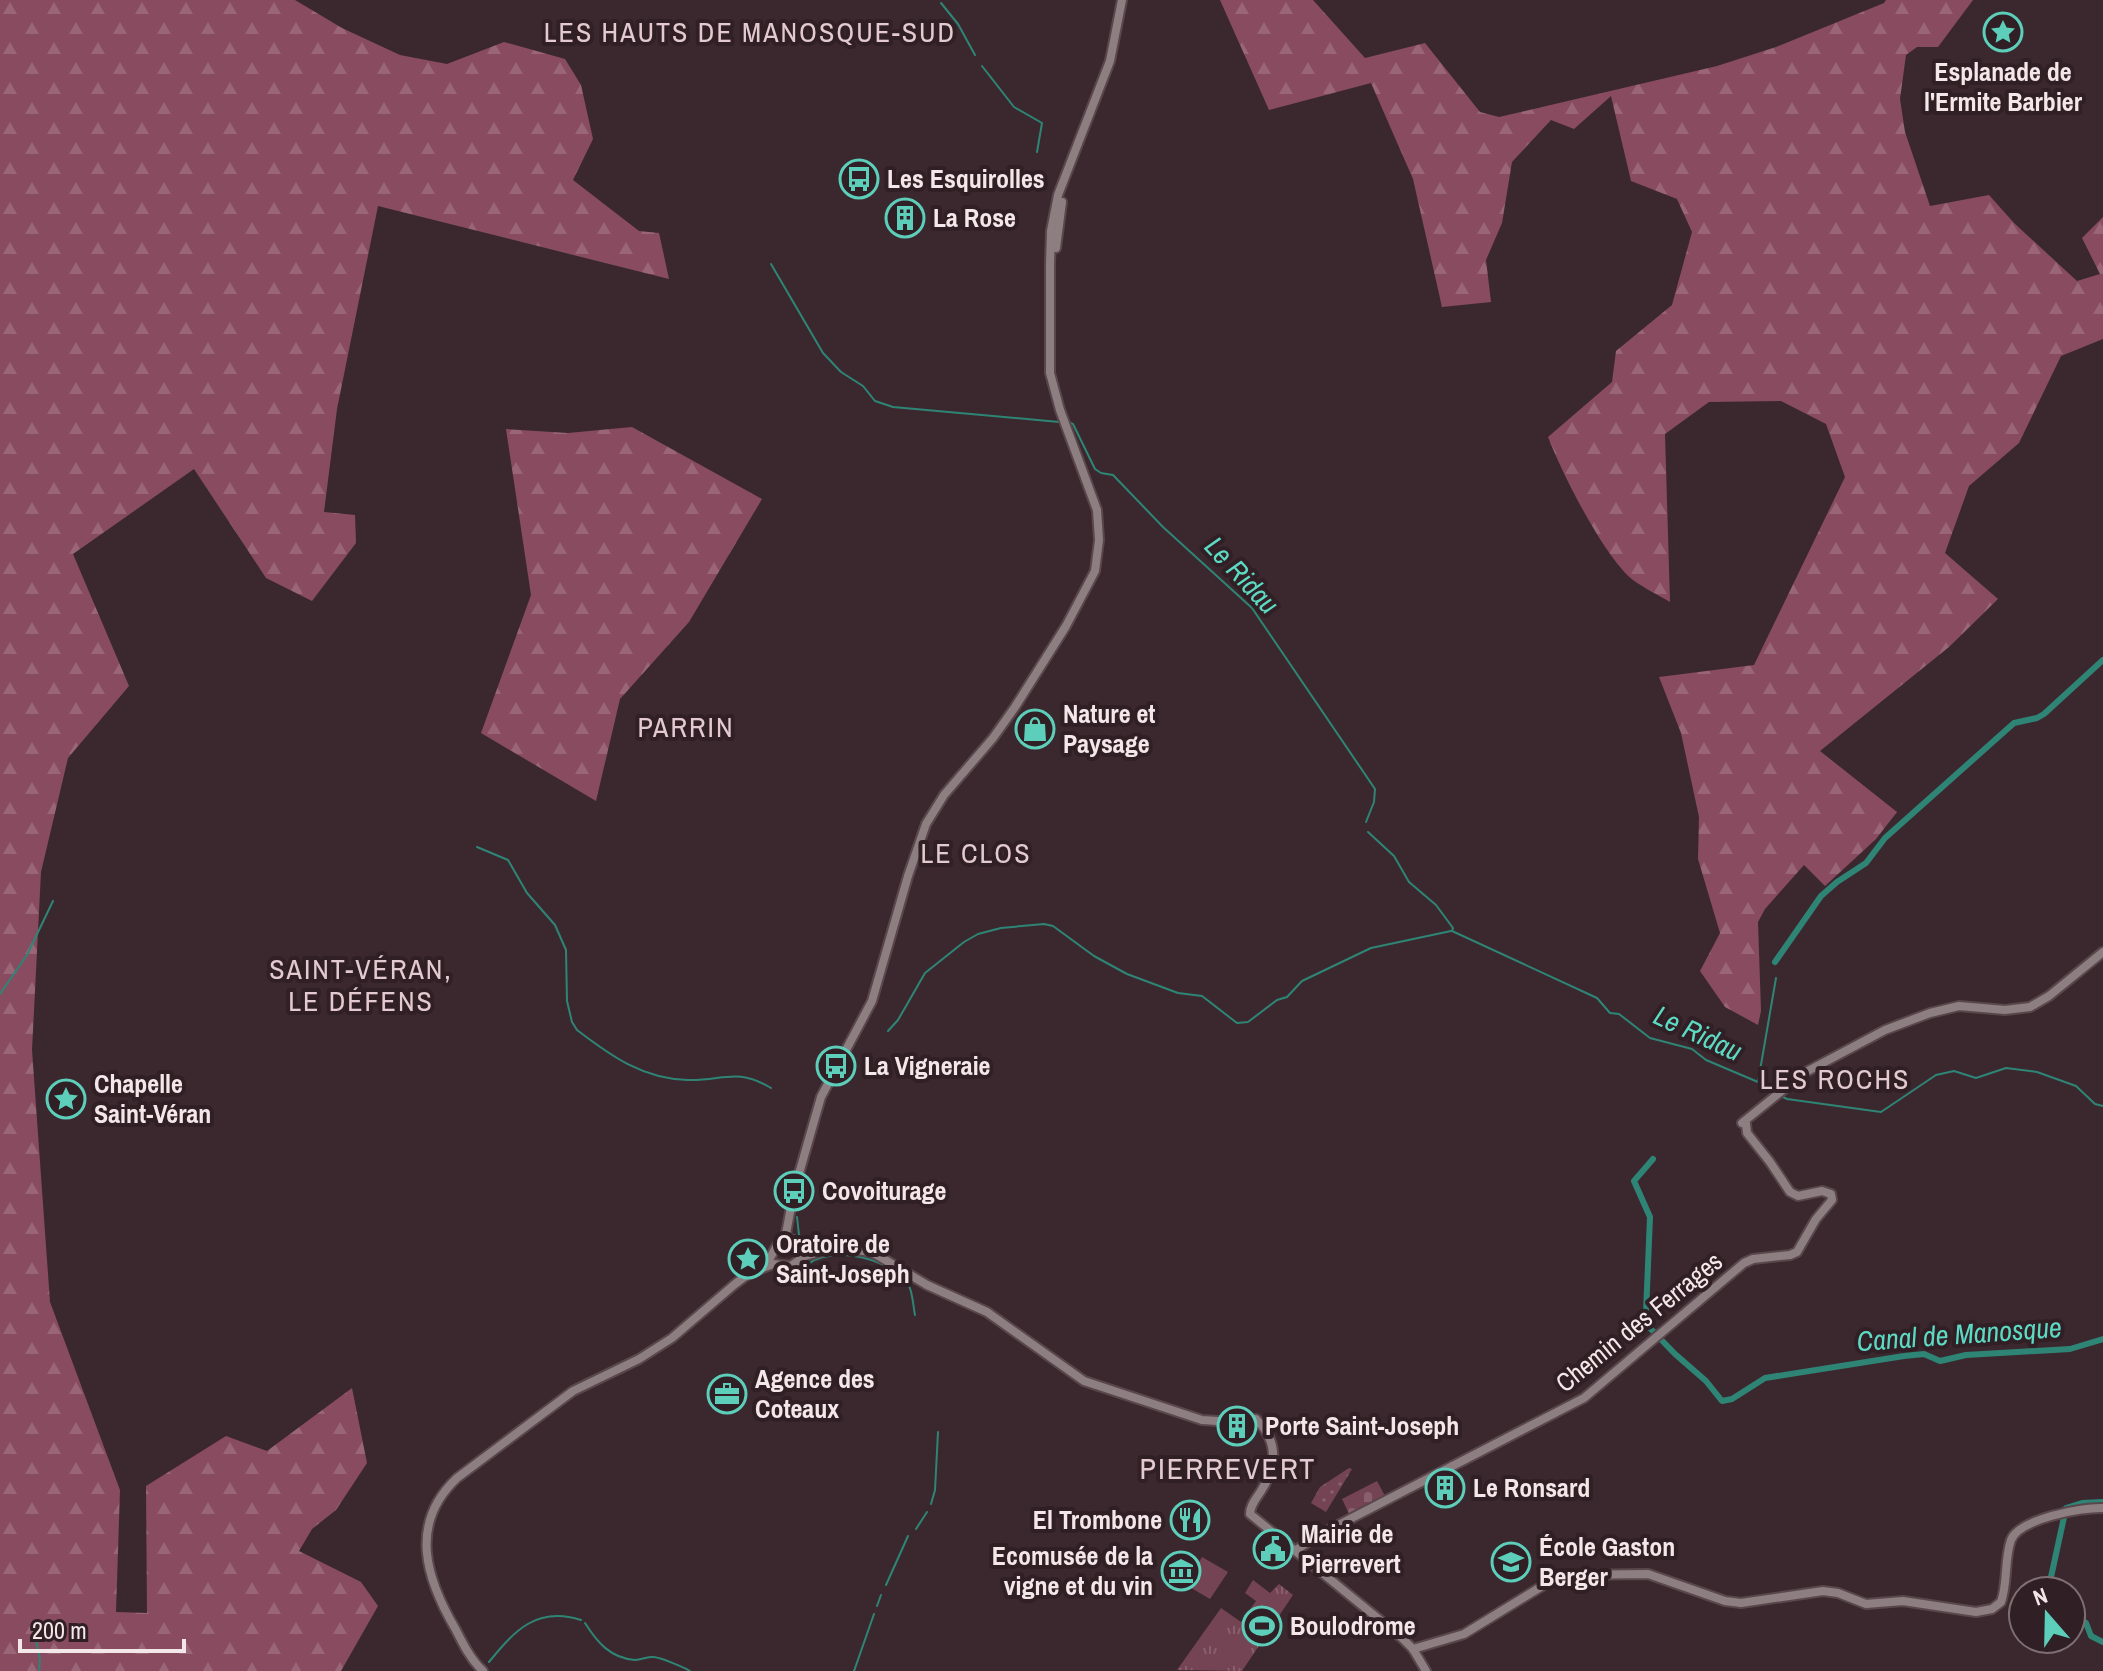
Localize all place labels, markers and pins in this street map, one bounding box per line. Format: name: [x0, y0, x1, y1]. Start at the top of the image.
place icon: Esplanade de l'Ermite Barbier: [1982, 11, 2024, 53]
place label: Esplanade de l'Ermite Barbier: [1924, 54, 2083, 119]
bus stop icon: Les Esquirolles: [838, 158, 880, 200]
place label: Les Esquirolles: [887, 161, 1045, 196]
building icon: La Rose: [884, 197, 926, 239]
place label: La Rose: [933, 200, 1016, 235]
place label: Nature et Paysage: [1063, 696, 1155, 761]
shop icon: Nature et Paysage: [1014, 708, 1056, 750]
bus stop icon: La Vigneraie: [815, 1045, 857, 1087]
place label: La Vigneraie: [864, 1048, 990, 1083]
place label: Chapelle Saint-Véran: [94, 1066, 211, 1131]
place icon: Chapelle Saint-Véran: [45, 1078, 87, 1120]
bus stop icon: Covoiturage: [773, 1170, 815, 1212]
place label: Covoiturage: [822, 1173, 946, 1208]
place label: Oratoire de Saint-Joseph: [776, 1226, 910, 1291]
place icon: Oratoire de Saint-Joseph: [727, 1238, 769, 1280]
place label: Agence des Coteaux: [755, 1361, 875, 1426]
office icon: Agence des Coteaux: [706, 1373, 748, 1415]
building icon: Porte Saint-Joseph: [1216, 1405, 1258, 1447]
place label: Porte Saint-Joseph: [1265, 1408, 1459, 1443]
building icon: Le Ronsard: [1424, 1467, 1466, 1509]
place label: Le Ronsard: [1473, 1470, 1590, 1505]
restaurant icon: El Trombone: [1169, 1499, 1211, 1541]
place label: El Trombone: [1033, 1502, 1162, 1537]
place label: Mairie de Pierrevert: [1301, 1516, 1401, 1581]
public building icon: Mairie de Pierrevert: [1252, 1528, 1294, 1570]
place label: École Gaston Berger: [1539, 1529, 1675, 1594]
place label: Ecomusée de la vigne et du vin: [992, 1538, 1153, 1603]
school or university icon: École Gaston Berger: [1490, 1541, 1532, 1583]
museum icon: Ecomusée de la vigne et du vin: [1160, 1550, 1202, 1592]
sports icon: Boulodrome: [1241, 1605, 1283, 1647]
place label: Boulodrome: [1290, 1608, 1416, 1643]

